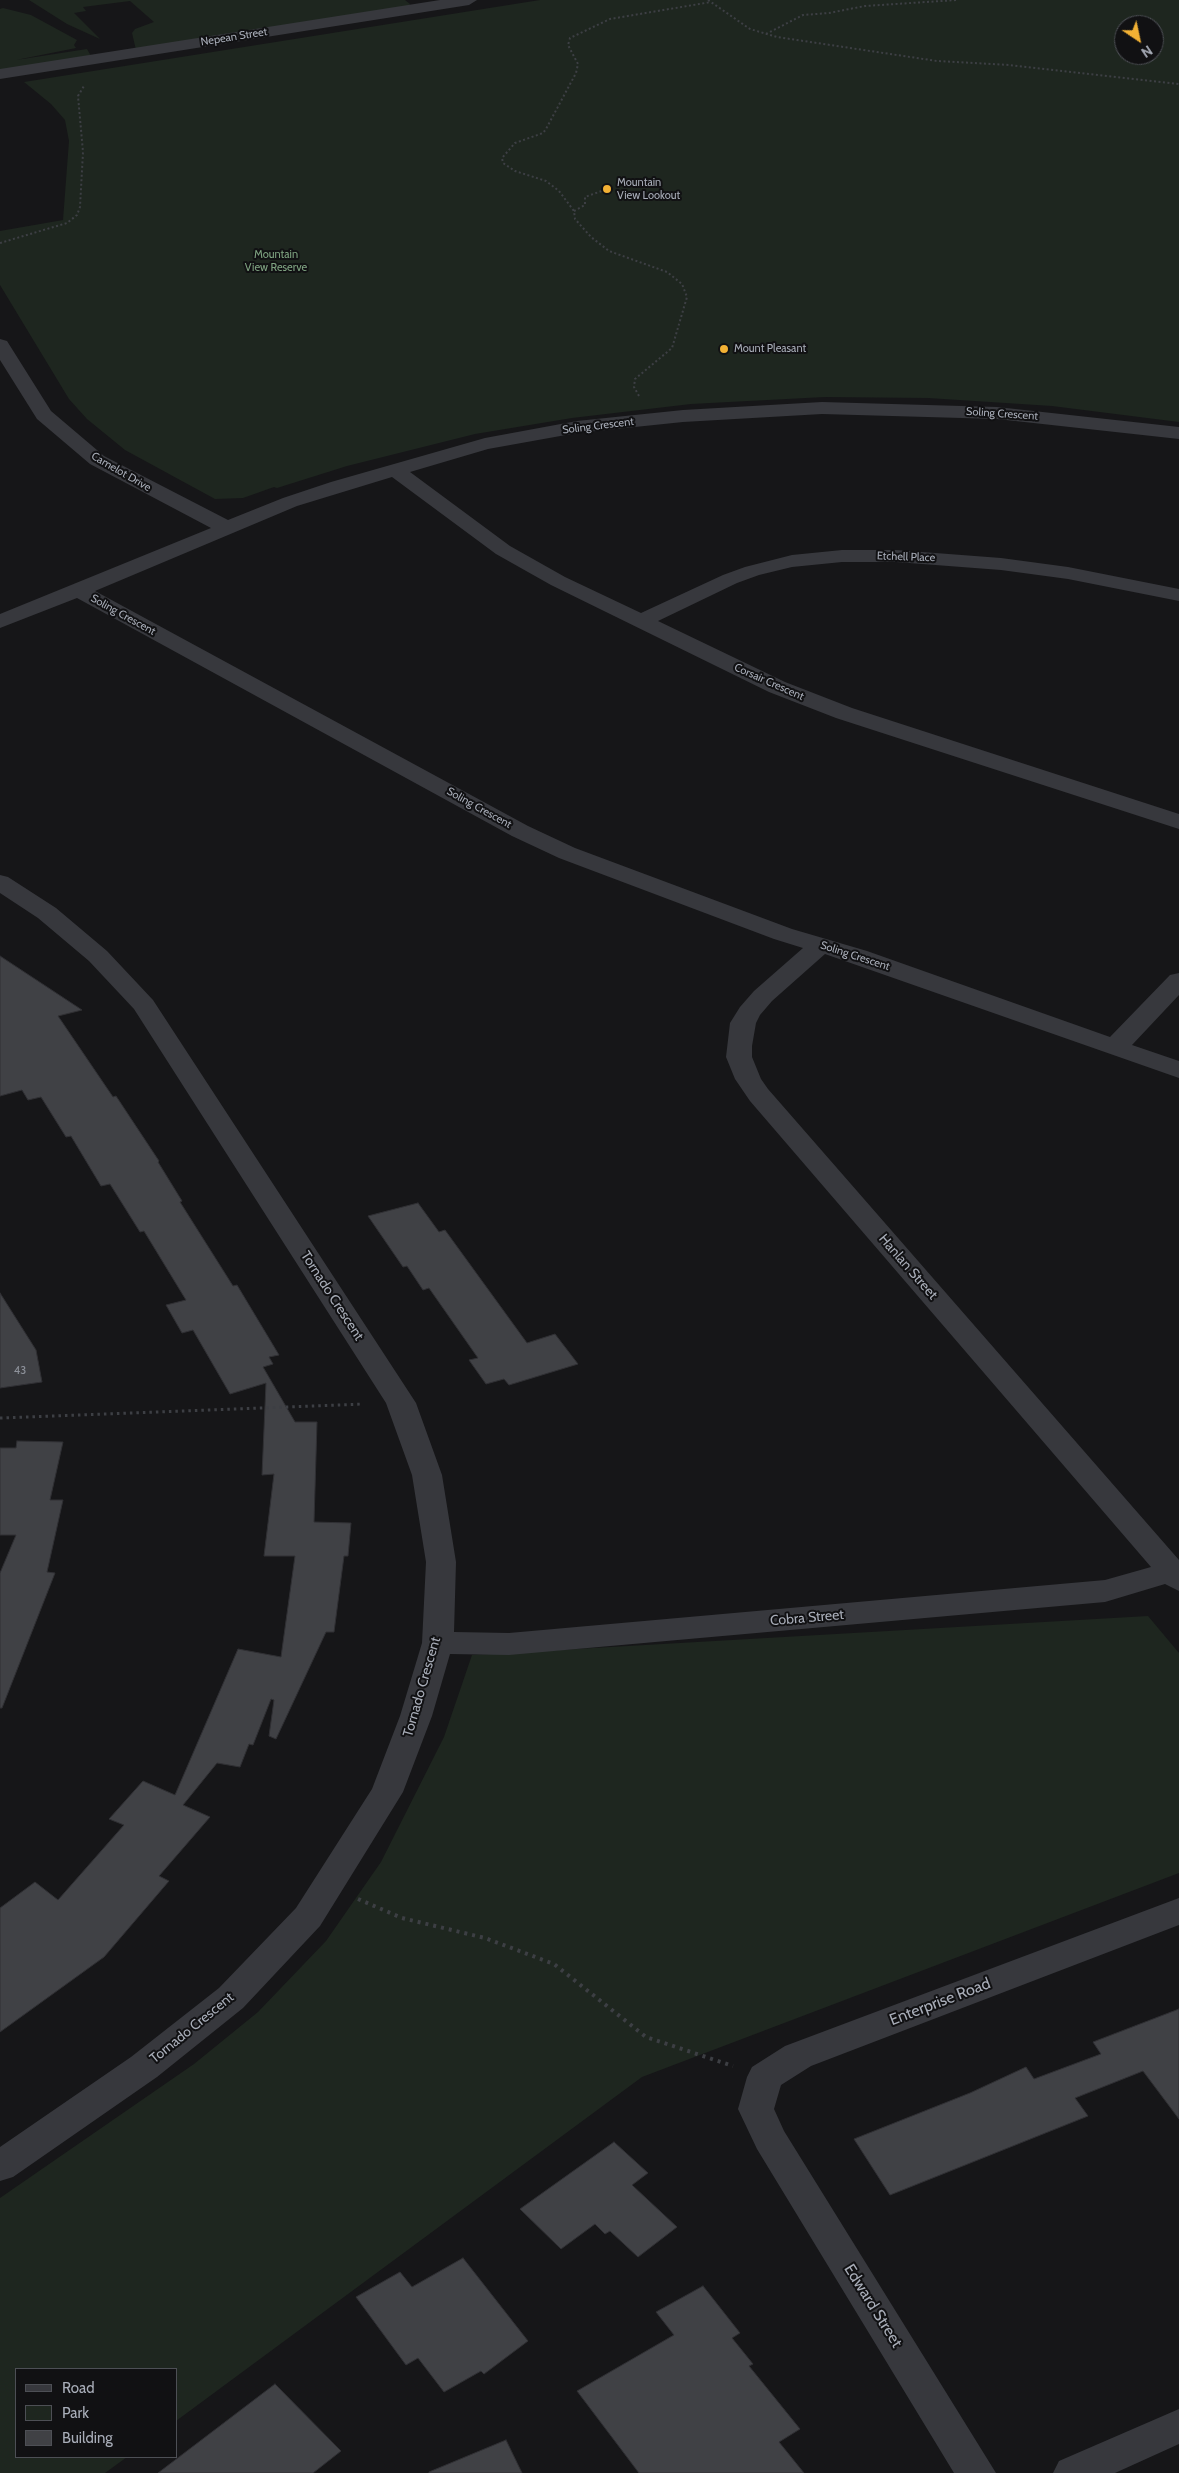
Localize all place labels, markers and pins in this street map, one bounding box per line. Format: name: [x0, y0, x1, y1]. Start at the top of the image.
place label: Mountain View Lookout: [617, 176, 680, 202]
marker: Mountain View Lookout: [601, 183, 613, 195]
place label: Mount Pleasant: [734, 342, 806, 356]
marker: Mount Pleasant: [718, 343, 730, 355]

